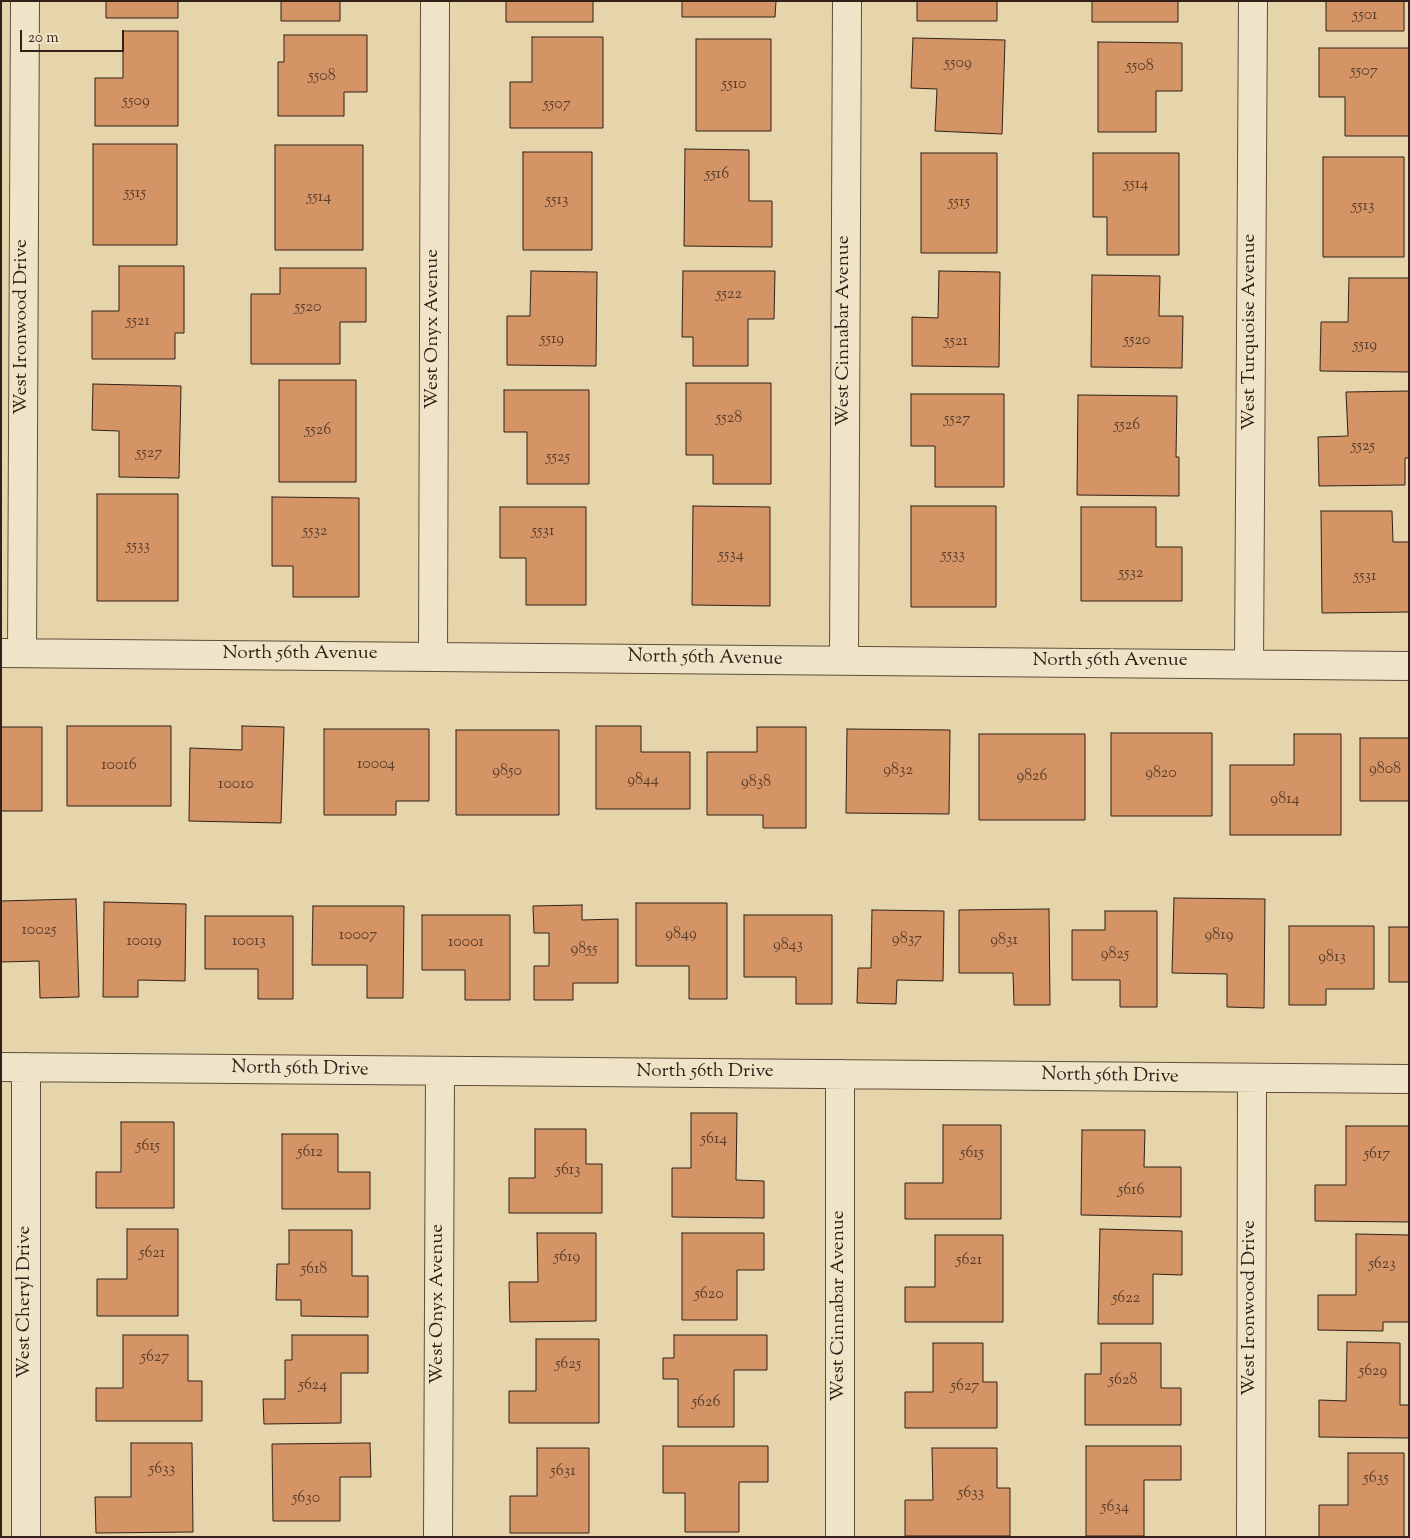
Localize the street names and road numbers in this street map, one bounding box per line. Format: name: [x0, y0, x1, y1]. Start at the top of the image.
street label: West Turquoise Avenue: [1240, 234, 1262, 430]
street label: West Cinnabar Avenue: [834, 235, 856, 427]
street label: West Ironwood Drive: [12, 239, 34, 415]
street label: West Onyx Avenue: [423, 249, 445, 409]
street label: North 56th Avenue: [222, 644, 378, 666]
street label: North 56th Avenue: [627, 646, 783, 672]
street label: North 56th Avenue: [1032, 651, 1188, 673]
street label: North 56th Drive: [231, 1057, 369, 1083]
street label: North 56th Drive: [636, 1062, 774, 1084]
street label: North 56th Drive: [1041, 1064, 1179, 1090]
street label: West Cinnabar Avenue: [829, 1210, 851, 1402]
street label: West Ironwood Drive: [1240, 1220, 1262, 1396]
street label: West Onyx Avenue: [428, 1224, 450, 1384]
street label: West Cheryl Drive: [15, 1226, 37, 1378]

